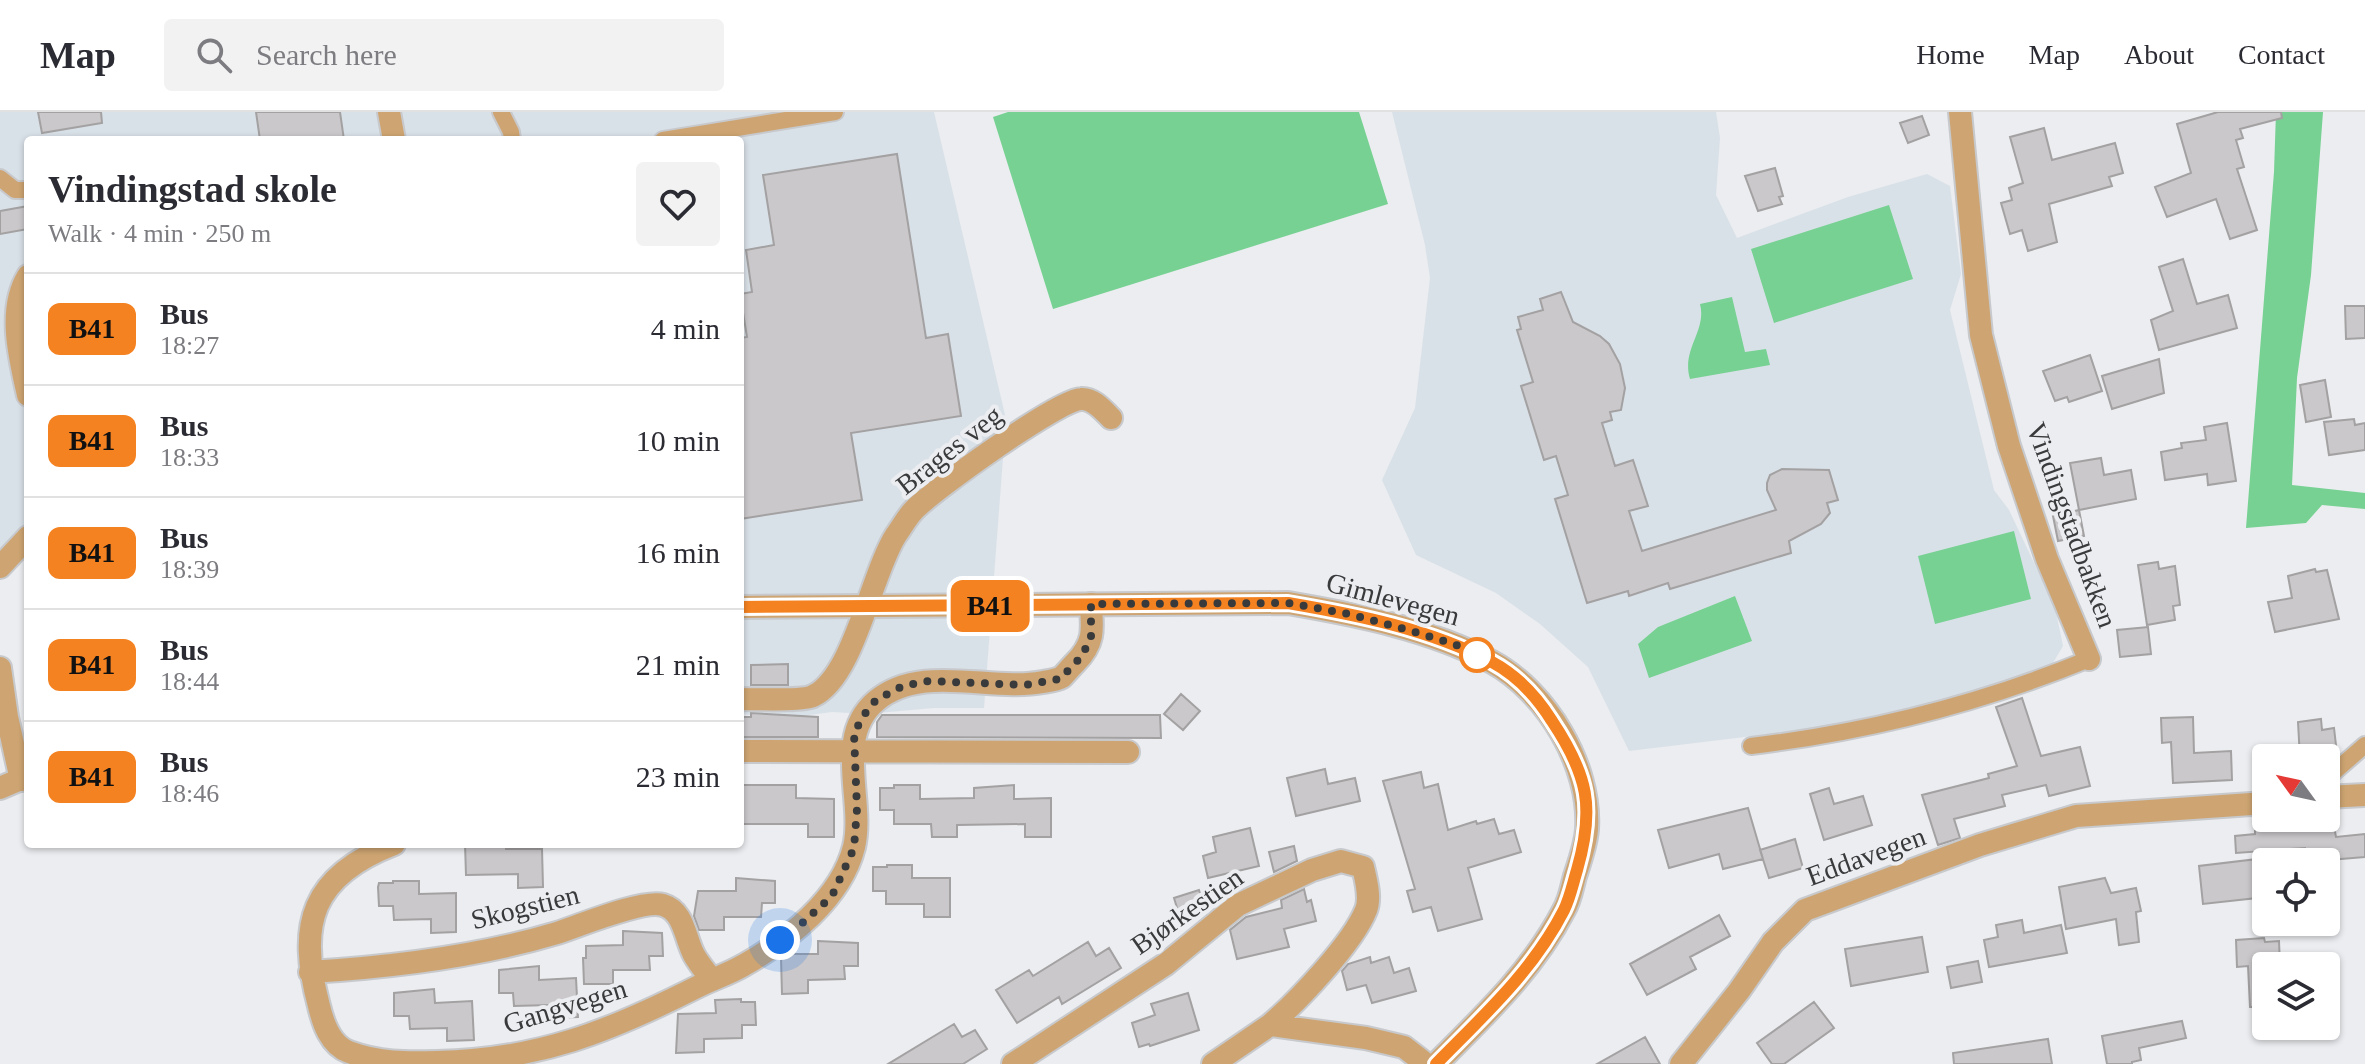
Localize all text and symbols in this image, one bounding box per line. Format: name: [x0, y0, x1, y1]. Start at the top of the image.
search box: [164, 19, 724, 91]
icon: search: [192, 33, 236, 77]
text: Map: [40, 34, 116, 76]
text: Search here: [256, 38, 397, 71]
text: Home: [1916, 39, 1985, 70]
text: Map: [2029, 39, 2080, 70]
text: About: [2124, 39, 2194, 70]
text: Contact: [2238, 39, 2325, 70]
button: heart: [636, 162, 720, 246]
text: Vindingstad skole: [48, 168, 337, 210]
text: Walk · 4 min · 250 m: [48, 219, 271, 248]
text: Bus: [160, 297, 208, 330]
text: 4 min: [651, 312, 720, 345]
text: B41: [69, 313, 115, 344]
text: 18:27: [160, 331, 219, 360]
street label: Brages veg: [890, 399, 1008, 501]
text: Bus: [160, 409, 208, 442]
street label: Vindingstadbakken: [2020, 418, 2124, 632]
text: 10 min: [636, 424, 720, 457]
text: B41: [69, 425, 115, 456]
text: 18:33: [160, 443, 219, 472]
text: Bus: [160, 521, 208, 554]
text: 16 min: [636, 536, 720, 569]
text: B41: [69, 537, 115, 568]
text: 18:39: [160, 555, 219, 584]
street label: Gimlevegen: [1323, 566, 1463, 632]
line badge: B41: [944, 580, 1036, 632]
text: B41: [967, 590, 1013, 621]
text: Bus: [160, 633, 208, 666]
unlabelled marker: [1460, 638, 1494, 672]
text: 21 min: [636, 648, 720, 681]
text: B41: [69, 649, 115, 680]
text: 18:44: [160, 667, 219, 696]
north arrow: [2252, 744, 2340, 832]
map controls: [2252, 744, 2340, 1040]
text: Bus: [160, 745, 208, 778]
text: 23 min: [636, 760, 720, 793]
text: B41: [69, 761, 115, 792]
text: 18:46: [160, 779, 219, 808]
street label: Eddavegen: [1802, 820, 1930, 892]
button: locate: [2252, 848, 2340, 936]
street label: Bjørkestien: [1125, 861, 1249, 961]
street label: Skogstien: [468, 879, 582, 935]
your location: [760, 920, 800, 960]
button: layers: [2252, 952, 2340, 1040]
street label: Gangvegen: [499, 973, 631, 1039]

